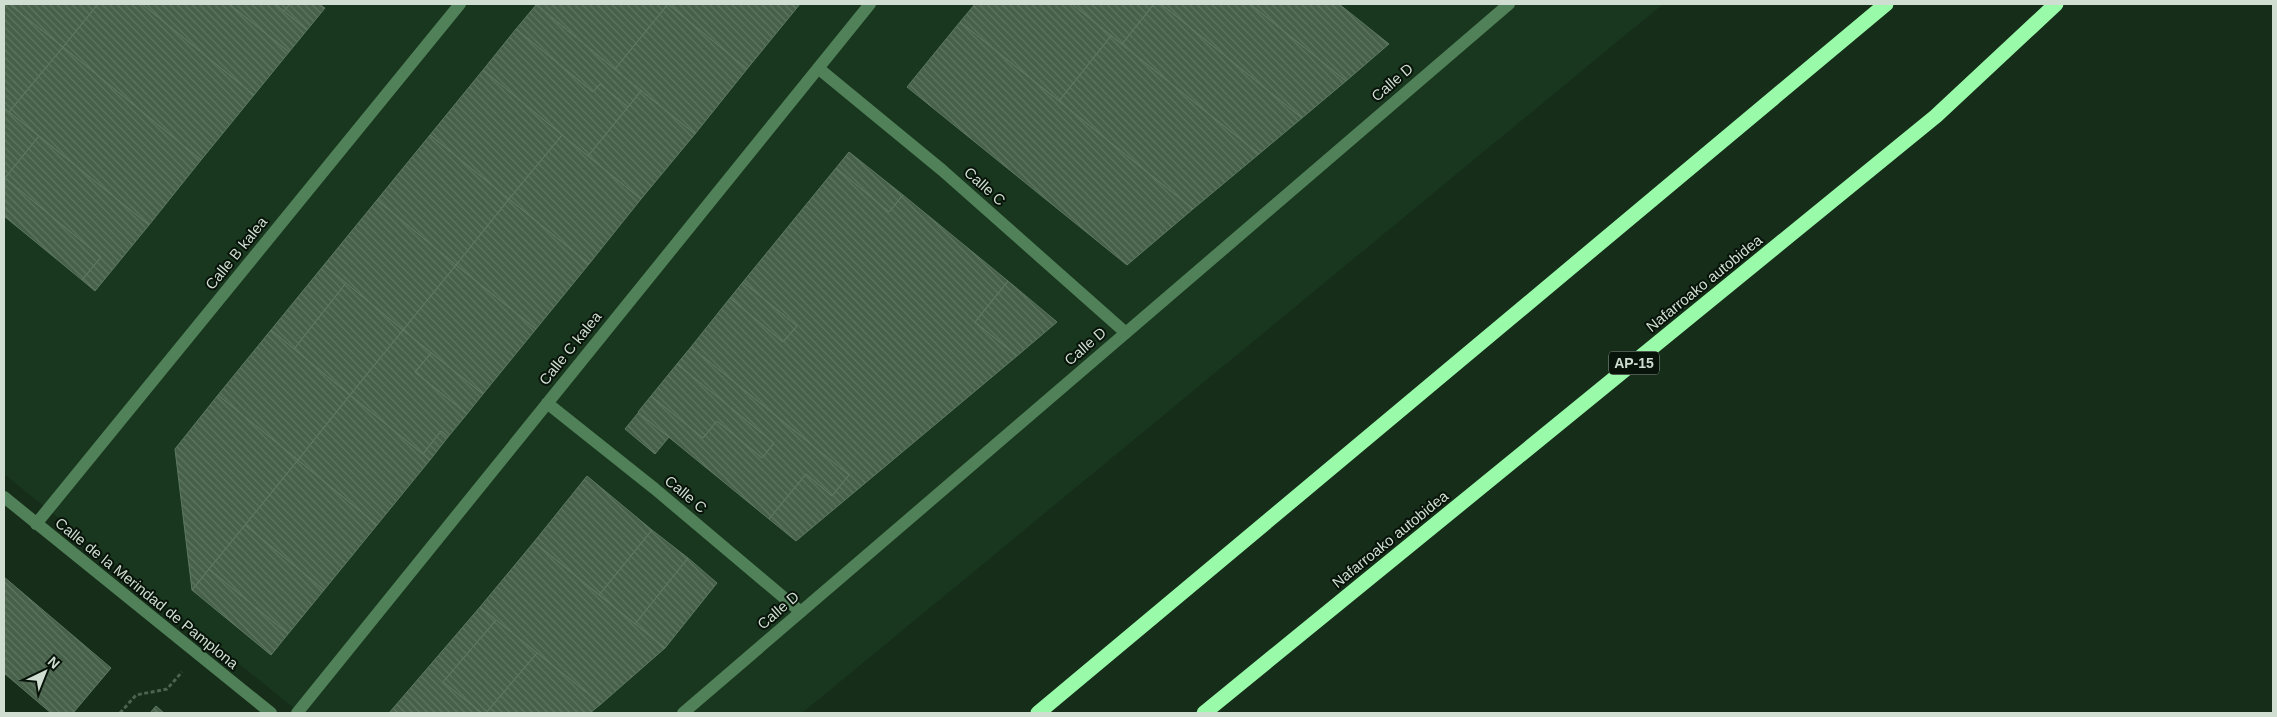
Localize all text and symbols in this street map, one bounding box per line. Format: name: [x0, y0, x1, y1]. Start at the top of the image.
street label: Calle D: [1368, 59, 1416, 105]
street label: Calle C: [961, 163, 1009, 209]
street label: Calle B kalea: [202, 213, 271, 293]
street label: Nafarroako autobidea: [1643, 231, 1766, 335]
street label: Calle C kalea: [535, 307, 605, 388]
street label: Calle D: [1061, 323, 1109, 369]
road number: AP-15: [1609, 352, 1659, 374]
street label: Calle C: [662, 472, 710, 516]
street label: Nafarroako autobidea: [1329, 487, 1452, 591]
street label: Calle de la Merindad de Pamplona: [52, 514, 242, 672]
street label: Calle D: [754, 587, 802, 633]
north arrow: [20, 647, 70, 697]
text: N: [45, 653, 63, 672]

